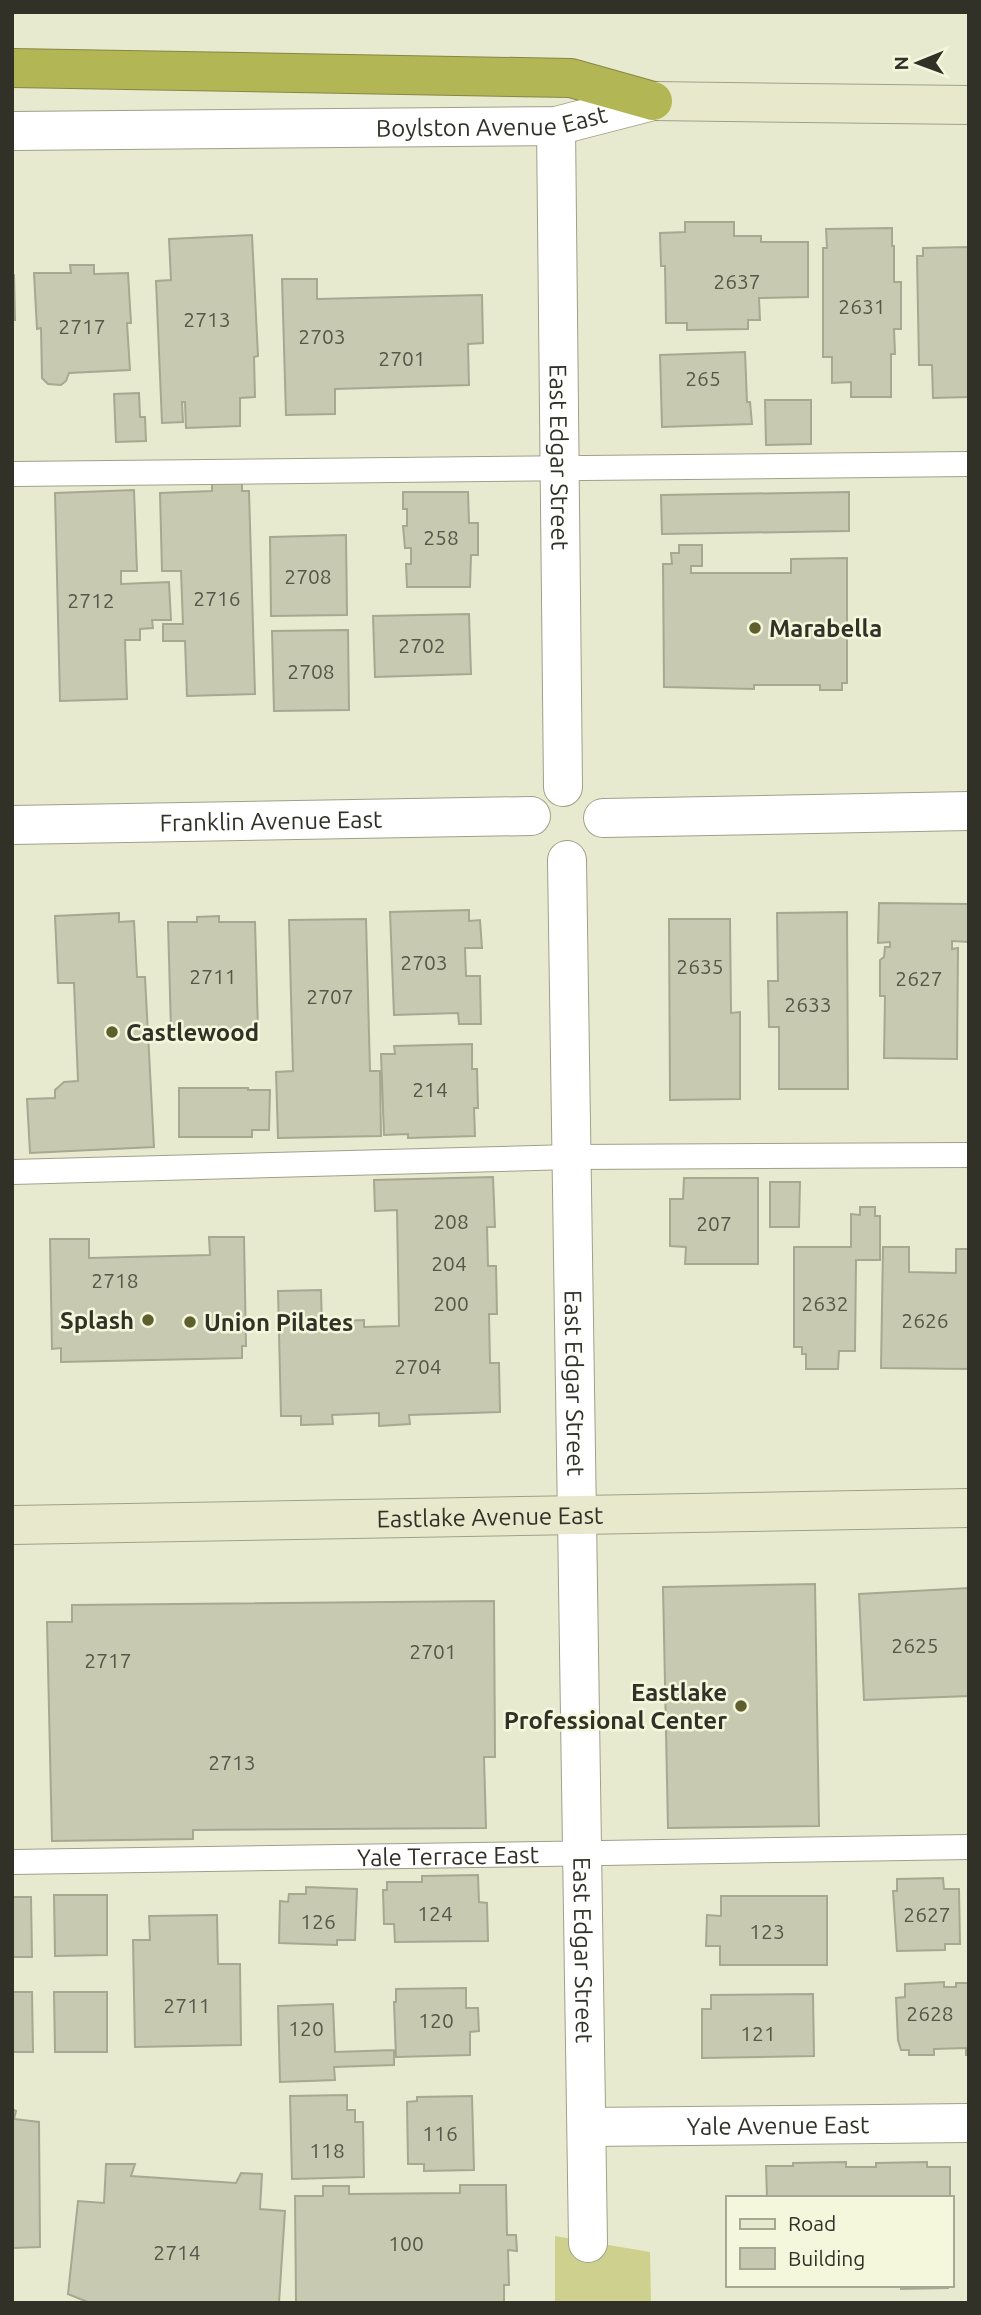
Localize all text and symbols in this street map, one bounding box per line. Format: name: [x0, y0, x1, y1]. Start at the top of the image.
north arrow: [883, 28, 953, 98]
text: N: [890, 56, 912, 71]
street label: Boylston Avenue East: [376, 100, 610, 141]
house number: 2637: [713, 269, 761, 293]
house number: 2631: [838, 294, 886, 318]
house number: 2713: [183, 307, 231, 331]
house number: 2717: [58, 314, 106, 338]
house number: 2703: [298, 324, 346, 348]
house number: 2701: [378, 346, 426, 370]
street label: East Edgar Street: [545, 364, 574, 551]
house number: 265: [685, 366, 721, 390]
house number: 258: [423, 525, 459, 549]
house number: 2708: [284, 564, 332, 588]
house number: 2716: [193, 586, 241, 610]
house number: 2712: [67, 588, 115, 612]
place label: Marabella: [769, 615, 882, 642]
marker: Marabella: [747, 620, 763, 636]
house number: 2702: [398, 633, 446, 657]
house number: 2708: [287, 659, 335, 683]
street label: Franklin Avenue East: [159, 805, 383, 836]
house number: 2703: [400, 950, 448, 974]
house number: 2635: [676, 954, 724, 978]
house number: 2711: [189, 964, 237, 988]
house number: 2627: [895, 966, 943, 990]
house number: 2707: [306, 984, 354, 1008]
house number: 2633: [784, 992, 832, 1016]
place label: Castlewood: [126, 1019, 259, 1046]
marker: Castlewood: [104, 1024, 120, 1040]
house number: 214: [412, 1077, 448, 1101]
house number: 208: [433, 1209, 469, 1233]
house number: 207: [696, 1211, 732, 1235]
house number: 204: [431, 1251, 467, 1275]
house number: 2718: [91, 1268, 139, 1292]
street label: East Edgar Street: [560, 1290, 590, 1477]
house number: 200: [433, 1291, 469, 1315]
house number: 2632: [801, 1291, 849, 1315]
place label: Splash: [60, 1307, 134, 1334]
house number: 2626: [901, 1308, 949, 1332]
place label: Union Pilates: [204, 1309, 353, 1336]
marker: Splash: [140, 1312, 156, 1328]
marker: Union Pilates: [182, 1314, 198, 1330]
house number: 2704: [394, 1354, 442, 1378]
street label: Eastlake Avenue East: [376, 1501, 604, 1532]
house number: 2625: [891, 1633, 939, 1657]
house number: 2701: [409, 1639, 457, 1663]
house number: 2717: [84, 1648, 132, 1672]
place label: Eastlake Professional Center: [504, 1679, 727, 1734]
marker: Eastlake Professional Center: [733, 1698, 749, 1714]
house number: 2713: [208, 1750, 256, 1774]
street label: Yale Terrace East: [357, 1840, 540, 1871]
street label: East Edgar Street: [569, 1857, 598, 2044]
house number: 124: [417, 1901, 453, 1925]
house number: 2627: [903, 1902, 951, 1926]
house number: 126: [300, 1909, 336, 1933]
house number: 123: [749, 1919, 785, 1943]
house number: 2711: [163, 1993, 211, 2017]
house number: 2628: [906, 2001, 954, 2025]
house number: 120: [418, 2008, 454, 2032]
house number: 120: [288, 2016, 324, 2040]
house number: 121: [740, 2021, 776, 2045]
street label: Yale Avenue East: [687, 2111, 870, 2139]
house number: 116: [422, 2121, 458, 2145]
house number: 118: [309, 2138, 345, 2162]
legend: [726, 2196, 953, 2287]
text: Road: [788, 2211, 836, 2235]
house number: 100: [388, 2231, 424, 2255]
house number: 2714: [153, 2240, 201, 2264]
text: Building: [788, 2246, 865, 2270]

